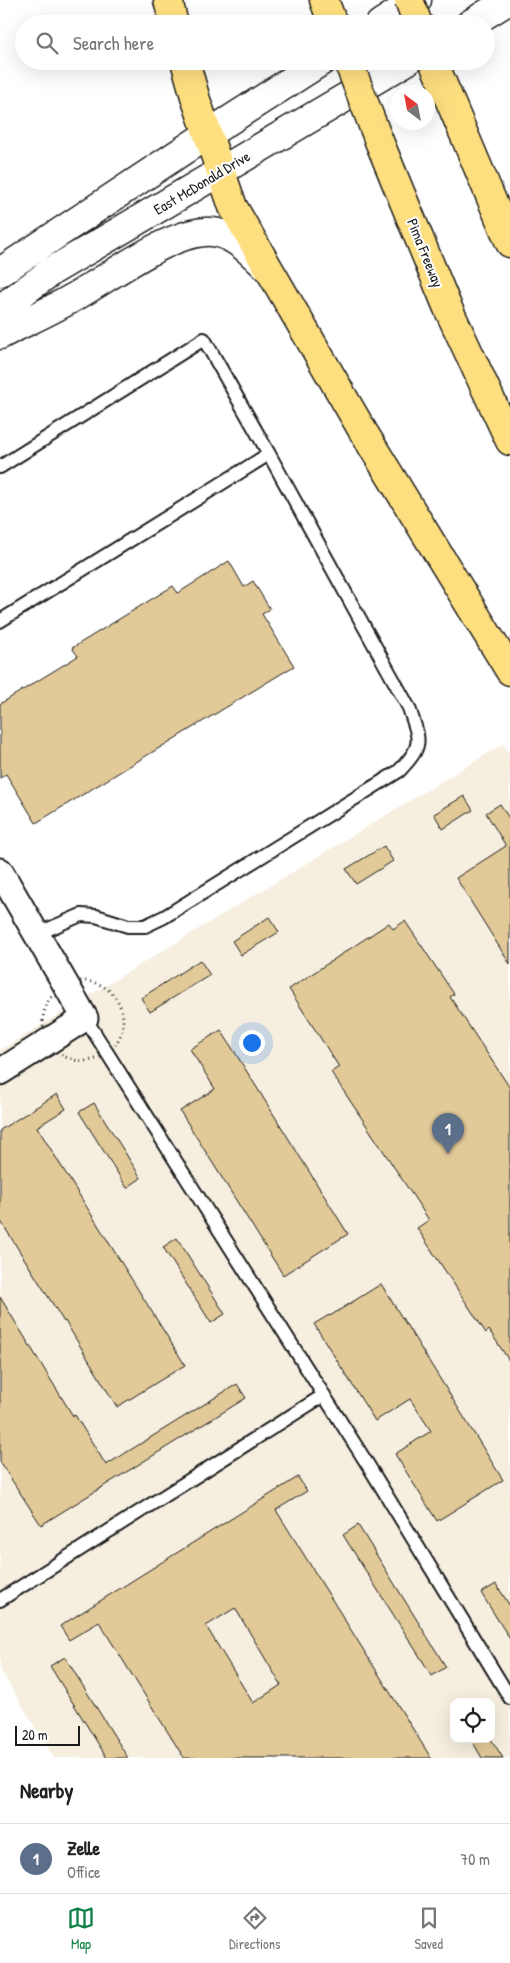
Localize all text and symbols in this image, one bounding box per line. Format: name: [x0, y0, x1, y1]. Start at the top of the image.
search box: [15, 15, 495, 70]
icon: search: [33, 29, 61, 57]
text: Search here: [73, 30, 154, 56]
north arrow: [390, 85, 435, 130]
street label: East McDonald Drive: [150, 145, 254, 220]
street label: Pima Freeway: [402, 215, 449, 290]
your location: [239, 1030, 265, 1056]
pin: 1: [432, 1113, 464, 1154]
map controls: [450, 1698, 495, 1743]
button: locate: [450, 1698, 495, 1743]
scale bar: [15, 1723, 80, 1746]
text: 20 m: [22, 1725, 48, 1744]
text: Nearby: [20, 1776, 73, 1805]
text: Zelle: [67, 1835, 100, 1861]
text: 1: [33, 1848, 39, 1870]
text: 70 m: [460, 1848, 490, 1870]
text: Office: [67, 1861, 100, 1883]
tab: Map: [67, 1904, 95, 1953]
tab: Directions: [229, 1904, 280, 1953]
tab: Saved: [414, 1904, 443, 1953]

